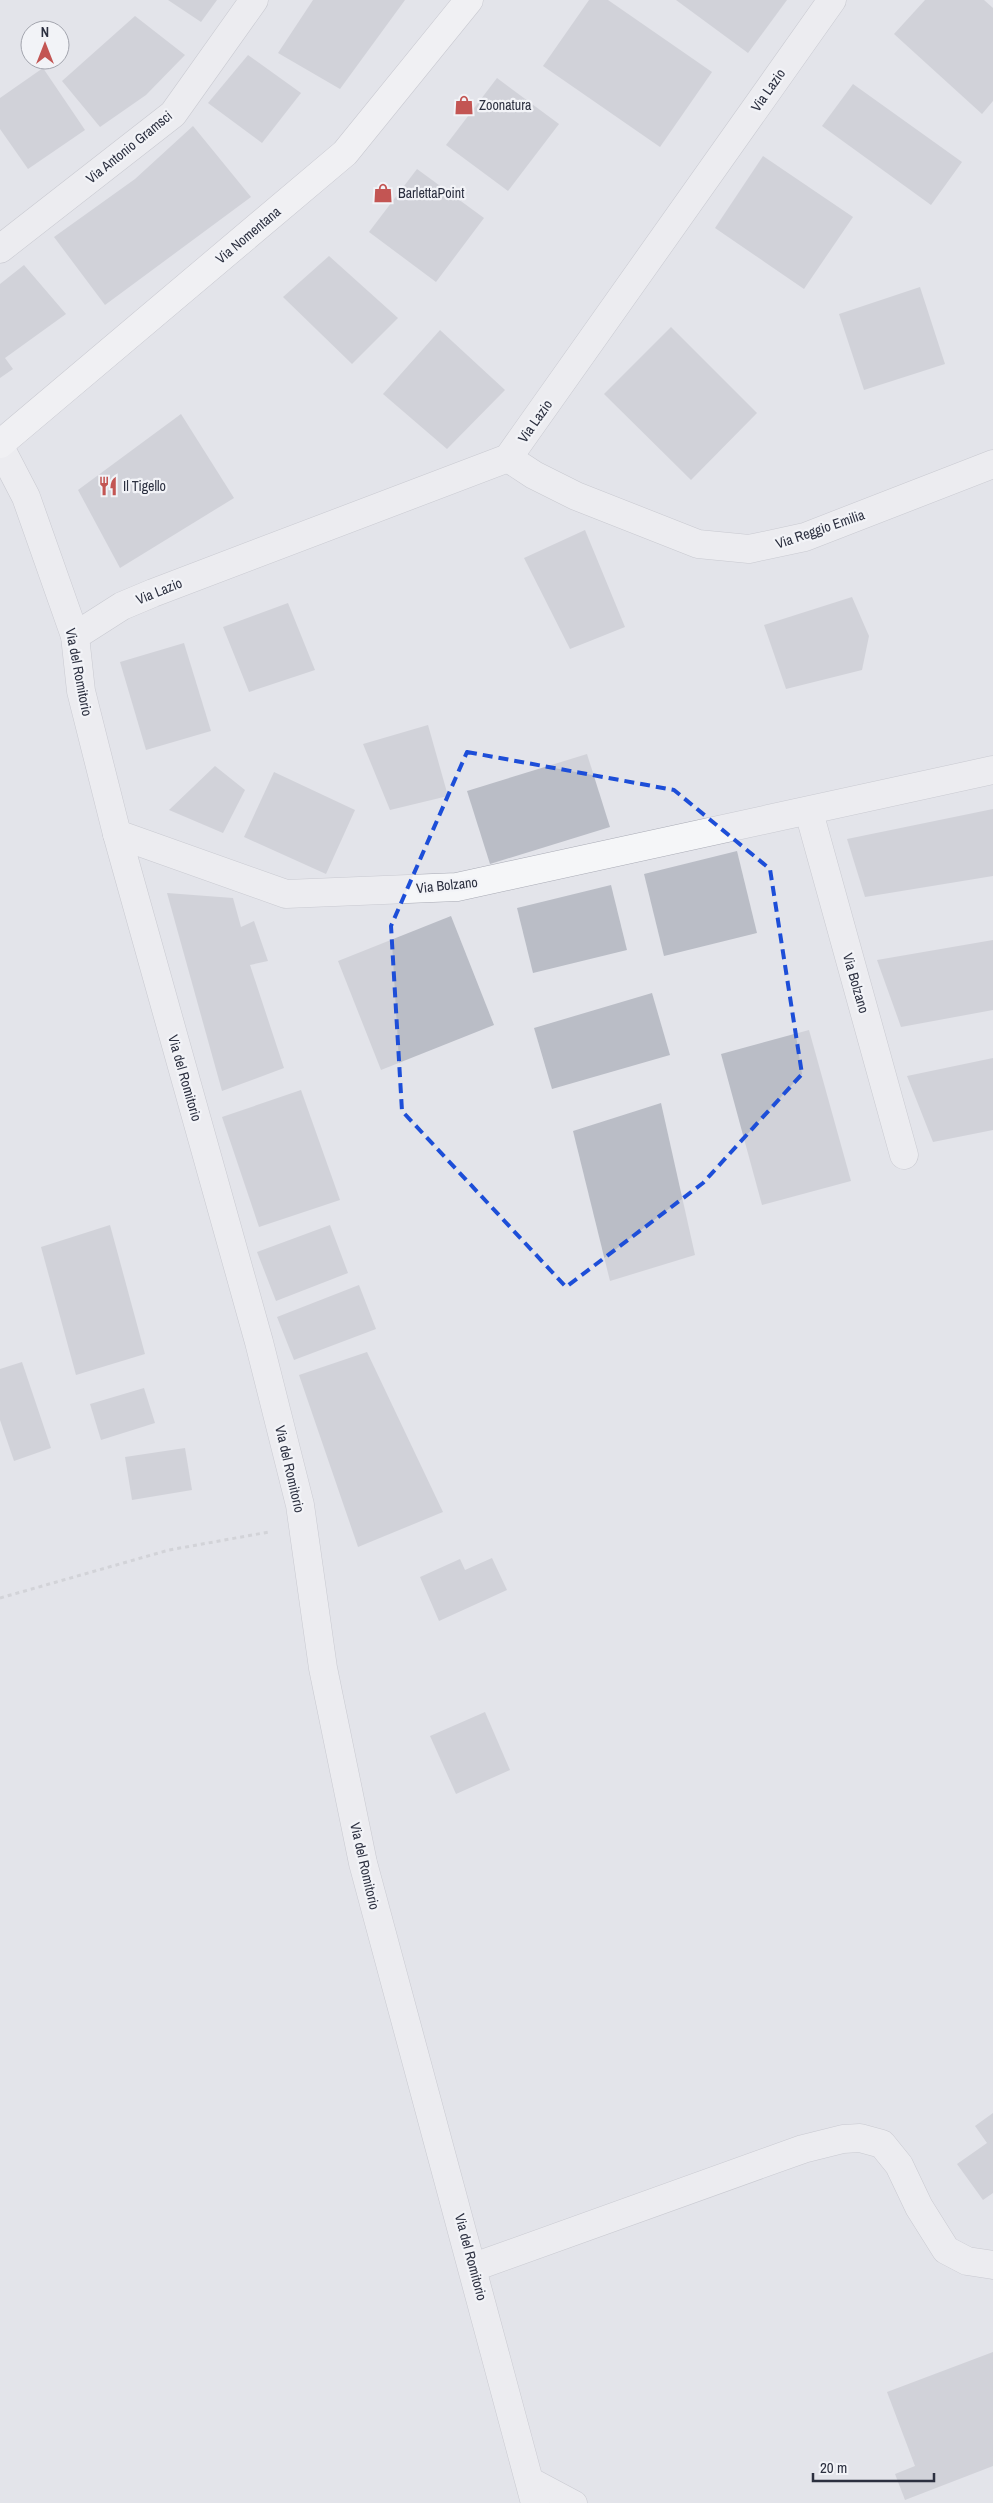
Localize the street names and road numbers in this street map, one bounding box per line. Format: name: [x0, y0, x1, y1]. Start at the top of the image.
street label: Via Lazio: [747, 65, 789, 115]
street label: Via Antonio Gramsci: [82, 107, 176, 187]
street label: Via Nomentana: [212, 202, 285, 267]
street label: Via Lazio: [514, 396, 556, 446]
street label: Via Reggio Emilia: [773, 505, 867, 553]
street label: Via Lazio: [133, 574, 185, 608]
street label: Via del Romitorio: [62, 627, 96, 717]
street label: Via Bolzano: [415, 873, 479, 897]
street label: Via Bolzano: [839, 951, 873, 1015]
street label: Via del Romitorio: [164, 1033, 206, 1123]
street label: Via del Romitorio: [271, 1424, 309, 1514]
street label: Via del Romitorio: [346, 1821, 384, 1911]
street label: Via del Romitorio: [451, 2212, 491, 2302]

